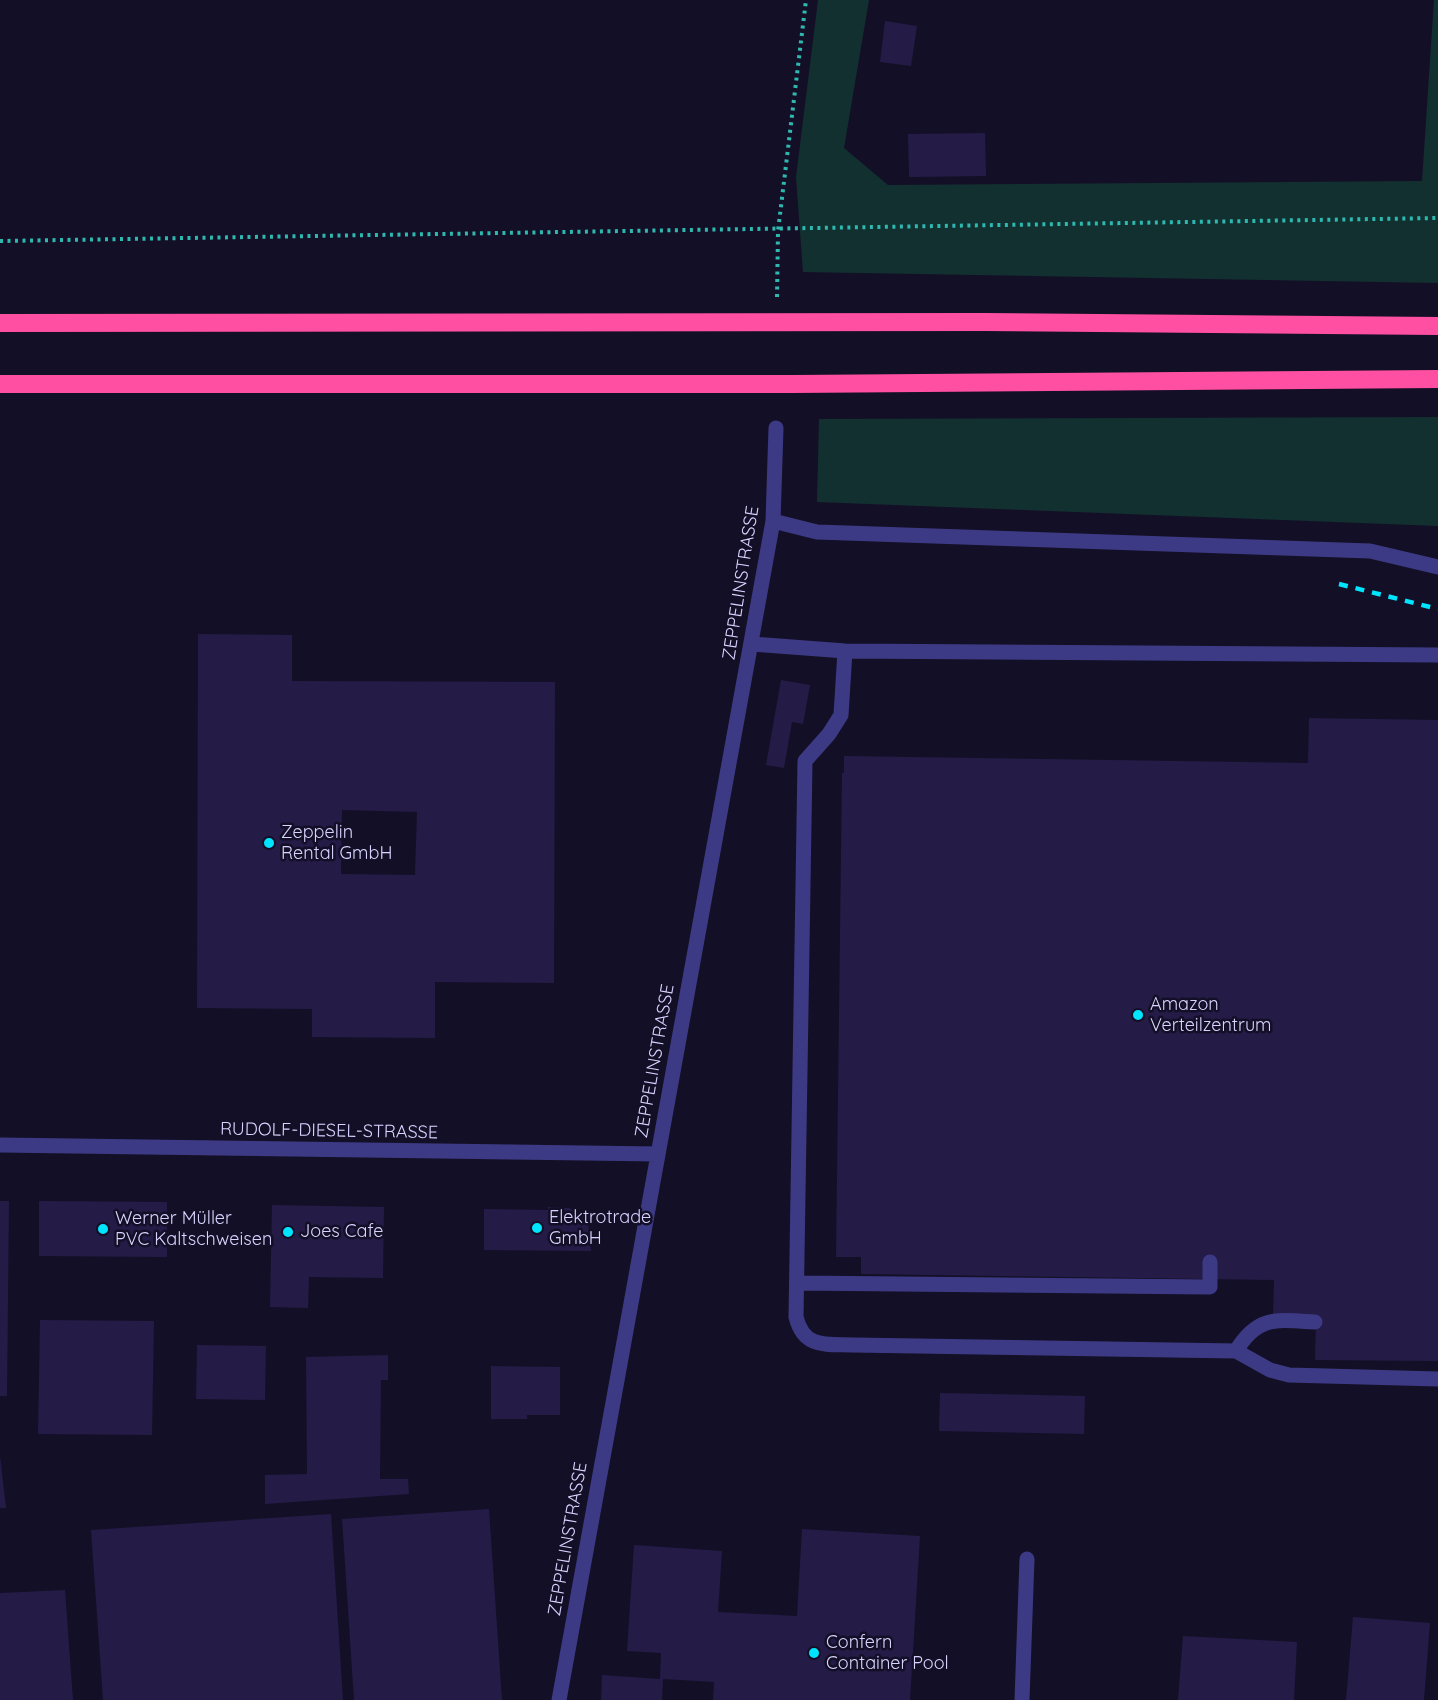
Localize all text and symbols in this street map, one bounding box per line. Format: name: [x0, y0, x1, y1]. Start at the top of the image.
street label: ZEPPELINSTRASSE: [718, 504, 764, 662]
place label: Zeppelin Rental GmbH: [281, 822, 392, 864]
marker: Zeppelin Rental GmbH: [262, 836, 276, 850]
street label: ZEPPELINSTRASSE: [631, 982, 679, 1140]
place label: Amazon Verteilzentrum: [1150, 994, 1272, 1036]
marker: Amazon Verteilzentrum: [1131, 1008, 1145, 1022]
street label: RUDOLF-DIESEL-STRASSE: [220, 1118, 438, 1144]
place label: Elektrotrade GmbH: [549, 1207, 651, 1250]
place label: Werner Müller PVC Kaltschweisen: [115, 1208, 272, 1250]
place label: Joes Cafe: [300, 1221, 383, 1243]
marker: Elektrotrade GmbH: [530, 1221, 544, 1235]
marker: Werner Müller PVC Kaltschweisen: [96, 1222, 110, 1236]
marker: Joes Cafe: [281, 1225, 295, 1239]
street label: ZEPPELINSTRASSE: [544, 1460, 592, 1618]
place label: Confern Container Pool: [826, 1632, 949, 1674]
marker: Confern Container Pool: [807, 1646, 821, 1660]

